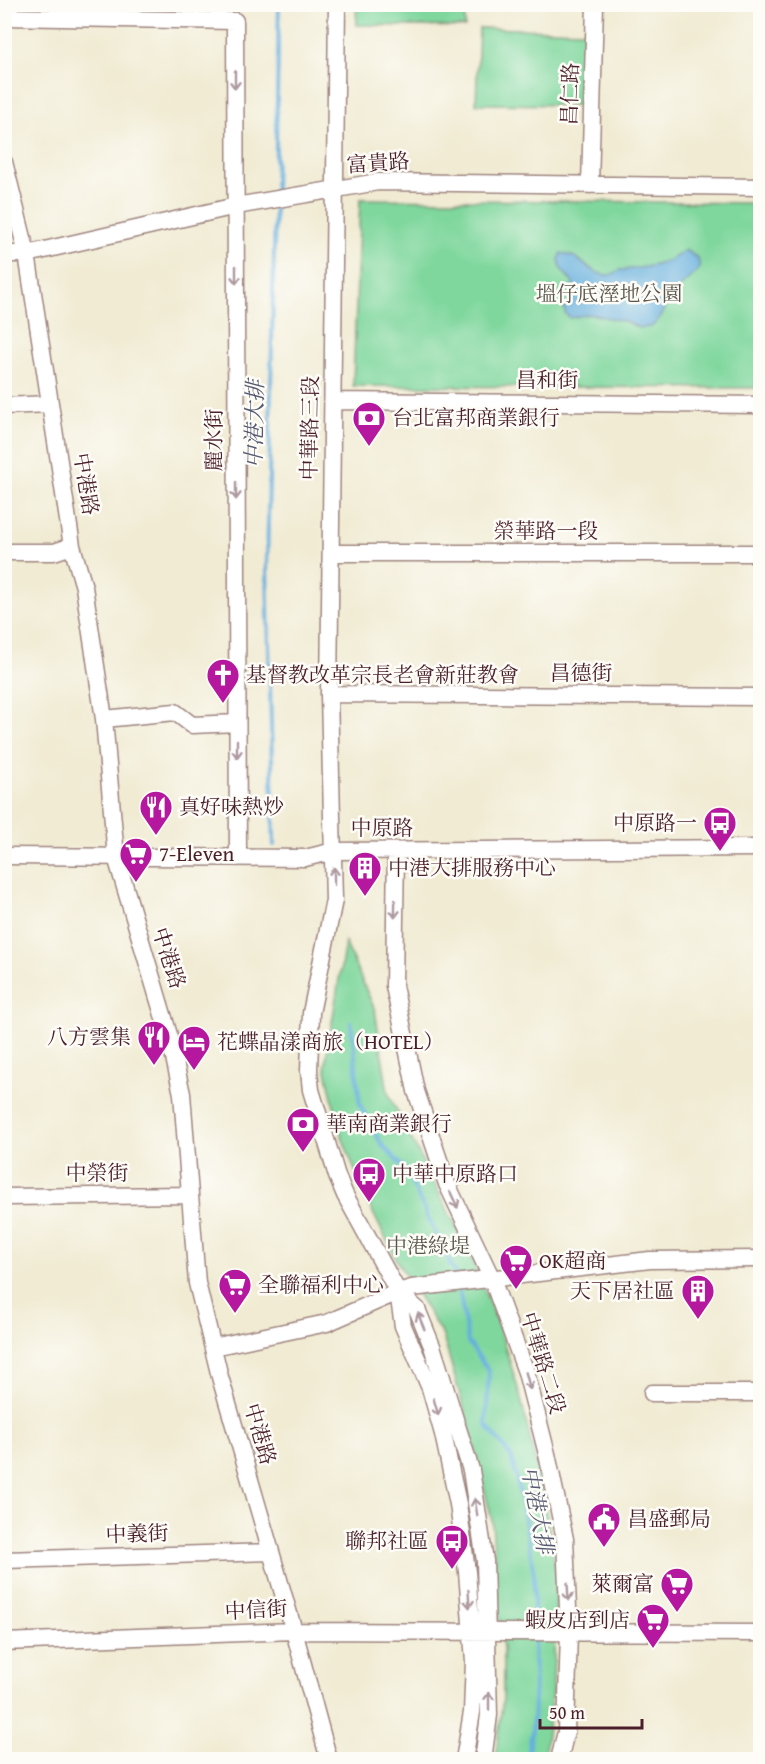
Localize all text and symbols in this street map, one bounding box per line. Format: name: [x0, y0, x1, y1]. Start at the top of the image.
street label: 昌仁路: [553, 62, 586, 126]
one-way arrow: [229, 69, 241, 89]
street label: 富貴路: [345, 145, 410, 180]
one-way arrow: [230, 264, 242, 284]
park label: 塭仔底溼地公園: [536, 278, 683, 309]
street label: 昌和街: [516, 364, 579, 395]
street label: 中華路三段: [293, 375, 326, 481]
water label: 中港大排: [237, 377, 271, 468]
bank icon: 台北富邦商業銀行: [351, 400, 387, 447]
place label: 台北富邦商業銀行: [392, 402, 560, 433]
street label: 麗水街: [198, 409, 229, 472]
street label: 中港路: [66, 450, 107, 517]
one-way arrow: [230, 480, 242, 500]
street label: 榮華路一段: [494, 515, 599, 546]
church icon: 基督教改革宗長老會新莊教會: [205, 657, 241, 704]
street label: 昌德街: [550, 657, 613, 688]
place label: 基督教改革宗長老會新莊教會: [246, 659, 519, 690]
one-way arrow: [231, 738, 243, 758]
restaurant icon: 真好味熱炒: [138, 789, 174, 836]
place label: 真好味熱炒: [179, 791, 284, 822]
bus stop icon: 中原路一: [702, 805, 738, 852]
place label: 中原路一: [613, 807, 697, 838]
street label: 中原路: [351, 812, 414, 843]
supermarket icon: 7-Eleven: [118, 836, 154, 883]
place label: 7-Eleven: [159, 838, 235, 869]
building icon: 中港大排服務中心: [347, 850, 383, 897]
place label: 中港大排服務中心: [388, 852, 556, 883]
one-way arrow: [328, 866, 340, 886]
one-way arrow: [389, 899, 401, 919]
street label: 中港路: [145, 923, 194, 993]
restaurant icon: 八方雲集: [136, 1019, 172, 1066]
place label: 八方雲集: [47, 1021, 131, 1052]
hotel icon: 花蝶晶漾商旅（HOTEL）: [176, 1024, 212, 1071]
place label: 花蝶晶漾商旅（HOTEL）: [217, 1026, 444, 1057]
bank icon: 華南商業銀行: [285, 1106, 321, 1153]
place label: 華南商業銀行: [326, 1108, 452, 1139]
bus stop icon: 中華中原路口: [351, 1156, 387, 1203]
street label: 中榮街: [66, 1157, 129, 1188]
place label: 中華中原路口: [392, 1158, 518, 1189]
one-way arrow: [449, 1191, 461, 1209]
park label: 中港綠堤: [386, 1230, 470, 1261]
supermarket icon: OK超商: [498, 1243, 534, 1290]
place label: OK超商: [539, 1245, 606, 1276]
supermarket icon: 全聯福利中心: [217, 1267, 253, 1314]
place label: 全聯福利中心: [258, 1269, 384, 1300]
building icon: 天下居社區: [680, 1273, 716, 1320]
place label: 天下居社區: [570, 1275, 675, 1306]
street label: 中華路二段: [513, 1308, 574, 1418]
one-way arrow: [415, 1312, 426, 1330]
one-way arrow: [523, 1371, 534, 1390]
one-way arrow: [430, 1397, 442, 1416]
street label: 中港路: [237, 1399, 284, 1468]
water label: 中港大排: [514, 1464, 563, 1559]
one-way arrow: [471, 1498, 482, 1518]
public building icon: 昌盛郵局: [586, 1501, 622, 1548]
place label: 昌盛郵局: [627, 1503, 711, 1534]
street label: 中義街: [105, 1517, 169, 1550]
bus stop icon: 聯邦社區: [434, 1523, 470, 1570]
place label: 聯邦社區: [345, 1525, 429, 1556]
supermarket icon: 萊爾富: [659, 1566, 695, 1613]
place label: 萊爾富: [591, 1568, 654, 1599]
one-way arrow: [563, 1582, 574, 1602]
one-way arrow: [464, 1588, 475, 1608]
street label: 中信街: [224, 1592, 288, 1627]
supermarket icon: 蝦皮店到店: [635, 1602, 671, 1649]
place label: 蝦皮店到店: [525, 1604, 630, 1635]
one-way arrow: [483, 1692, 495, 1712]
scale bar: [540, 1692, 642, 1730]
text: 50 m: [549, 1699, 585, 1726]

